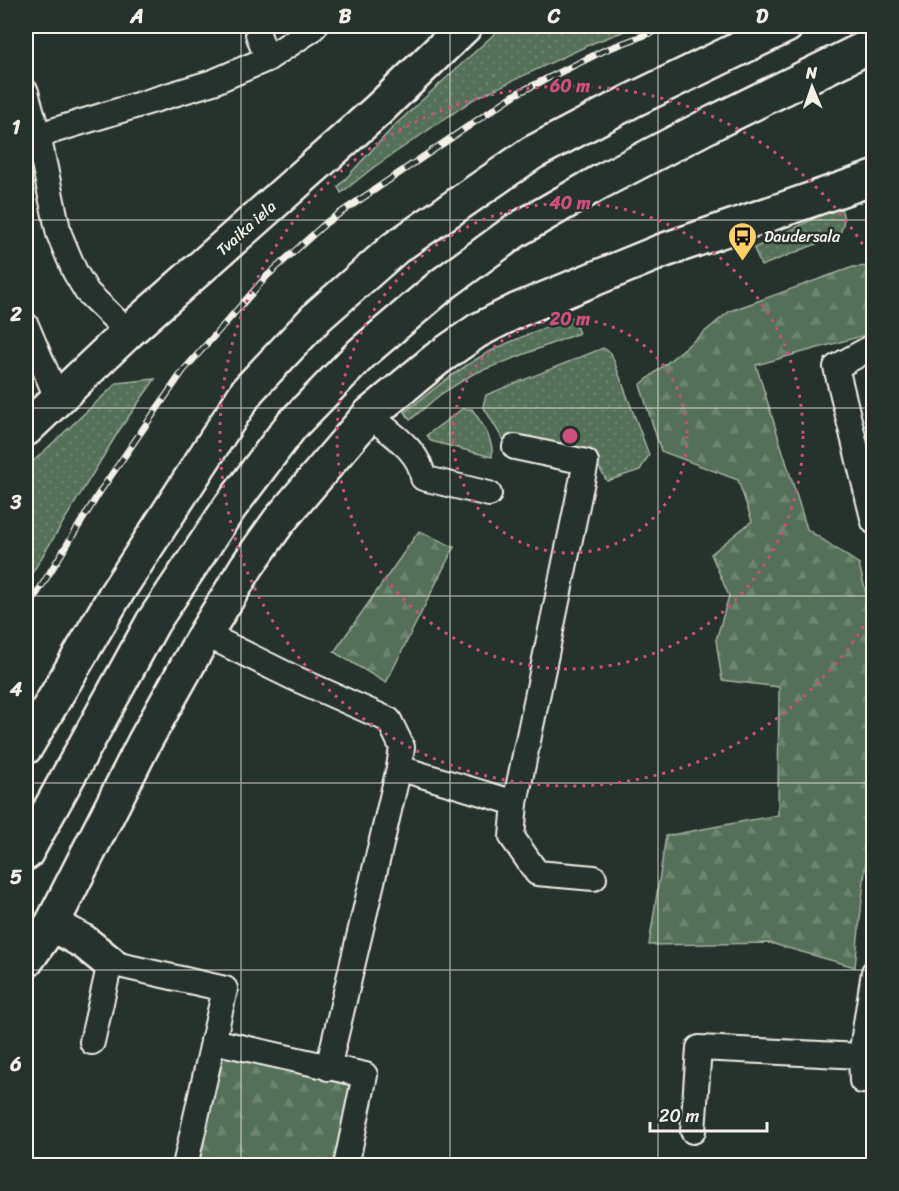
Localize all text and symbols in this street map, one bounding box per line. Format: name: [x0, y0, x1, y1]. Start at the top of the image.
text: A: [129, 0, 144, 34]
text: B: [339, 0, 352, 34]
text: C: [547, 0, 561, 34]
text: D: [756, 0, 769, 34]
north arrow: [782, 57, 842, 117]
text: N: [804, 58, 818, 87]
text: 60 m: [549, 70, 590, 102]
text: 1: [12, 110, 21, 145]
text: 40 m: [548, 187, 591, 219]
street label: Tvaika iela: [209, 193, 283, 263]
bus stop icon: Daudersala: [727, 220, 759, 262]
place label: Daudersala: [764, 222, 841, 251]
text: 2: [9, 297, 22, 332]
text: 20 m: [549, 303, 590, 335]
centre of rings: [560, 426, 580, 446]
text: 3: [10, 485, 22, 520]
text: 4: [9, 672, 23, 707]
text: 5: [10, 860, 22, 895]
text: 6: [9, 1047, 22, 1082]
scale bar: [650, 1095, 767, 1133]
text: 20 m: [659, 1100, 699, 1132]

